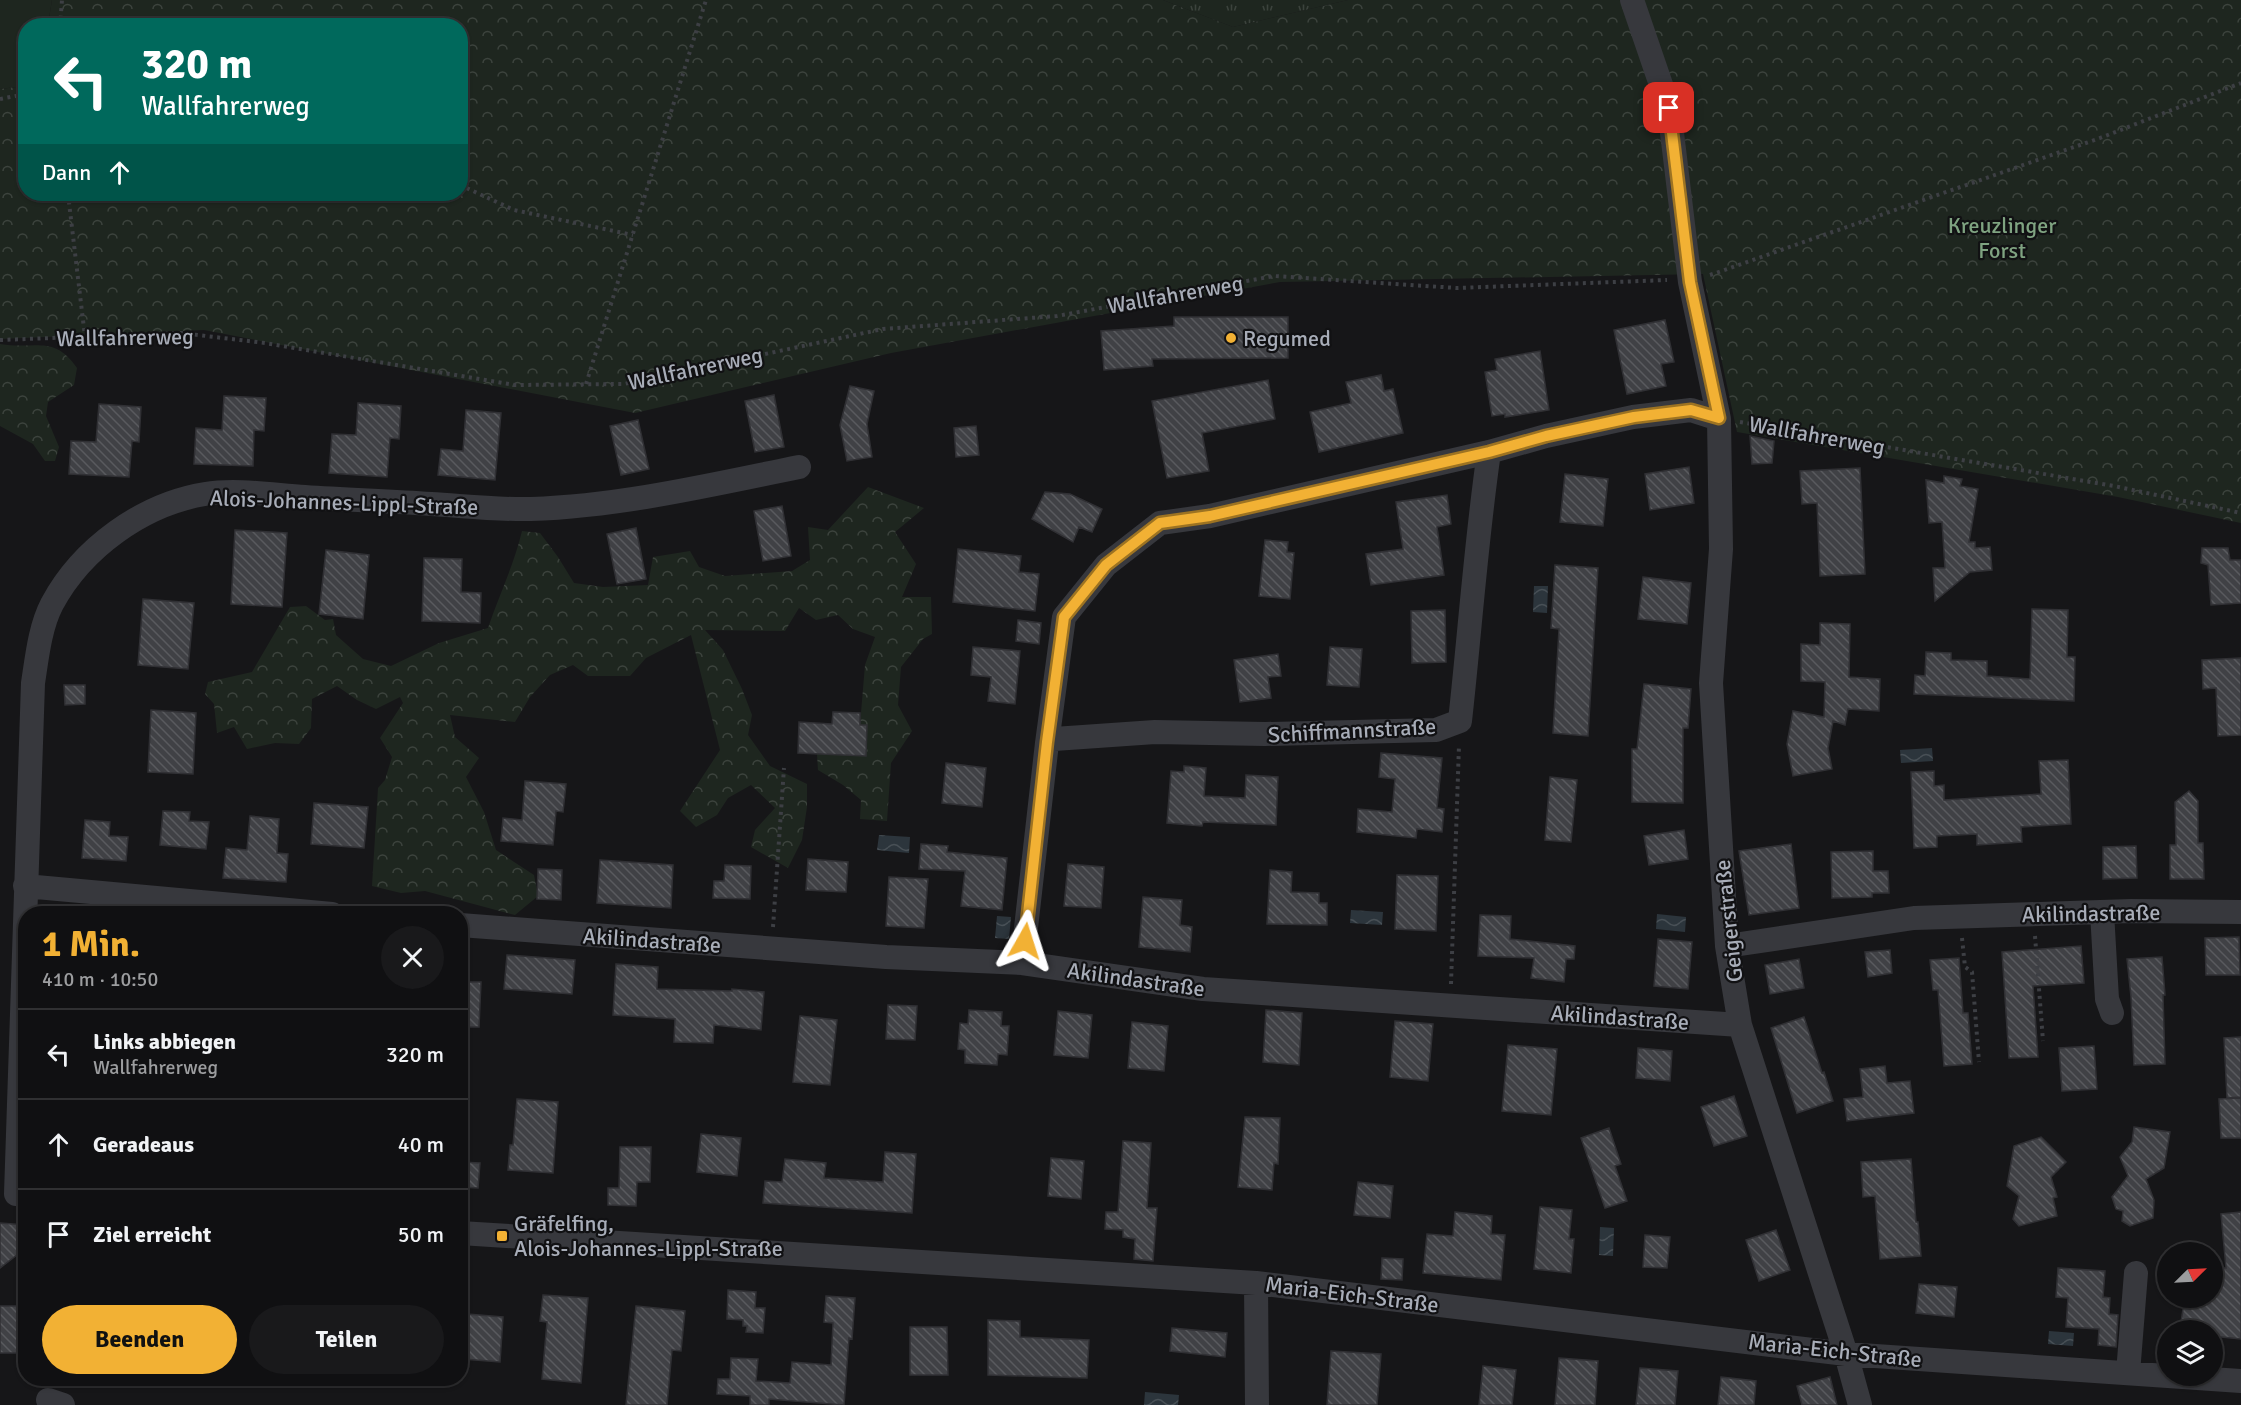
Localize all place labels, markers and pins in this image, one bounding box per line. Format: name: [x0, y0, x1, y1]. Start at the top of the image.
pin: [1643, 82, 1694, 133]
place label: Regumed: [1243, 325, 1331, 352]
marker: Regumed: [1224, 331, 1238, 345]
place label: Gräfelfing, Alois-Johannes-Lippl-Straße: [514, 1210, 783, 1262]
marker: Gräfelfing, Alois-Johannes-Lippl-Straße: [495, 1229, 509, 1243]

